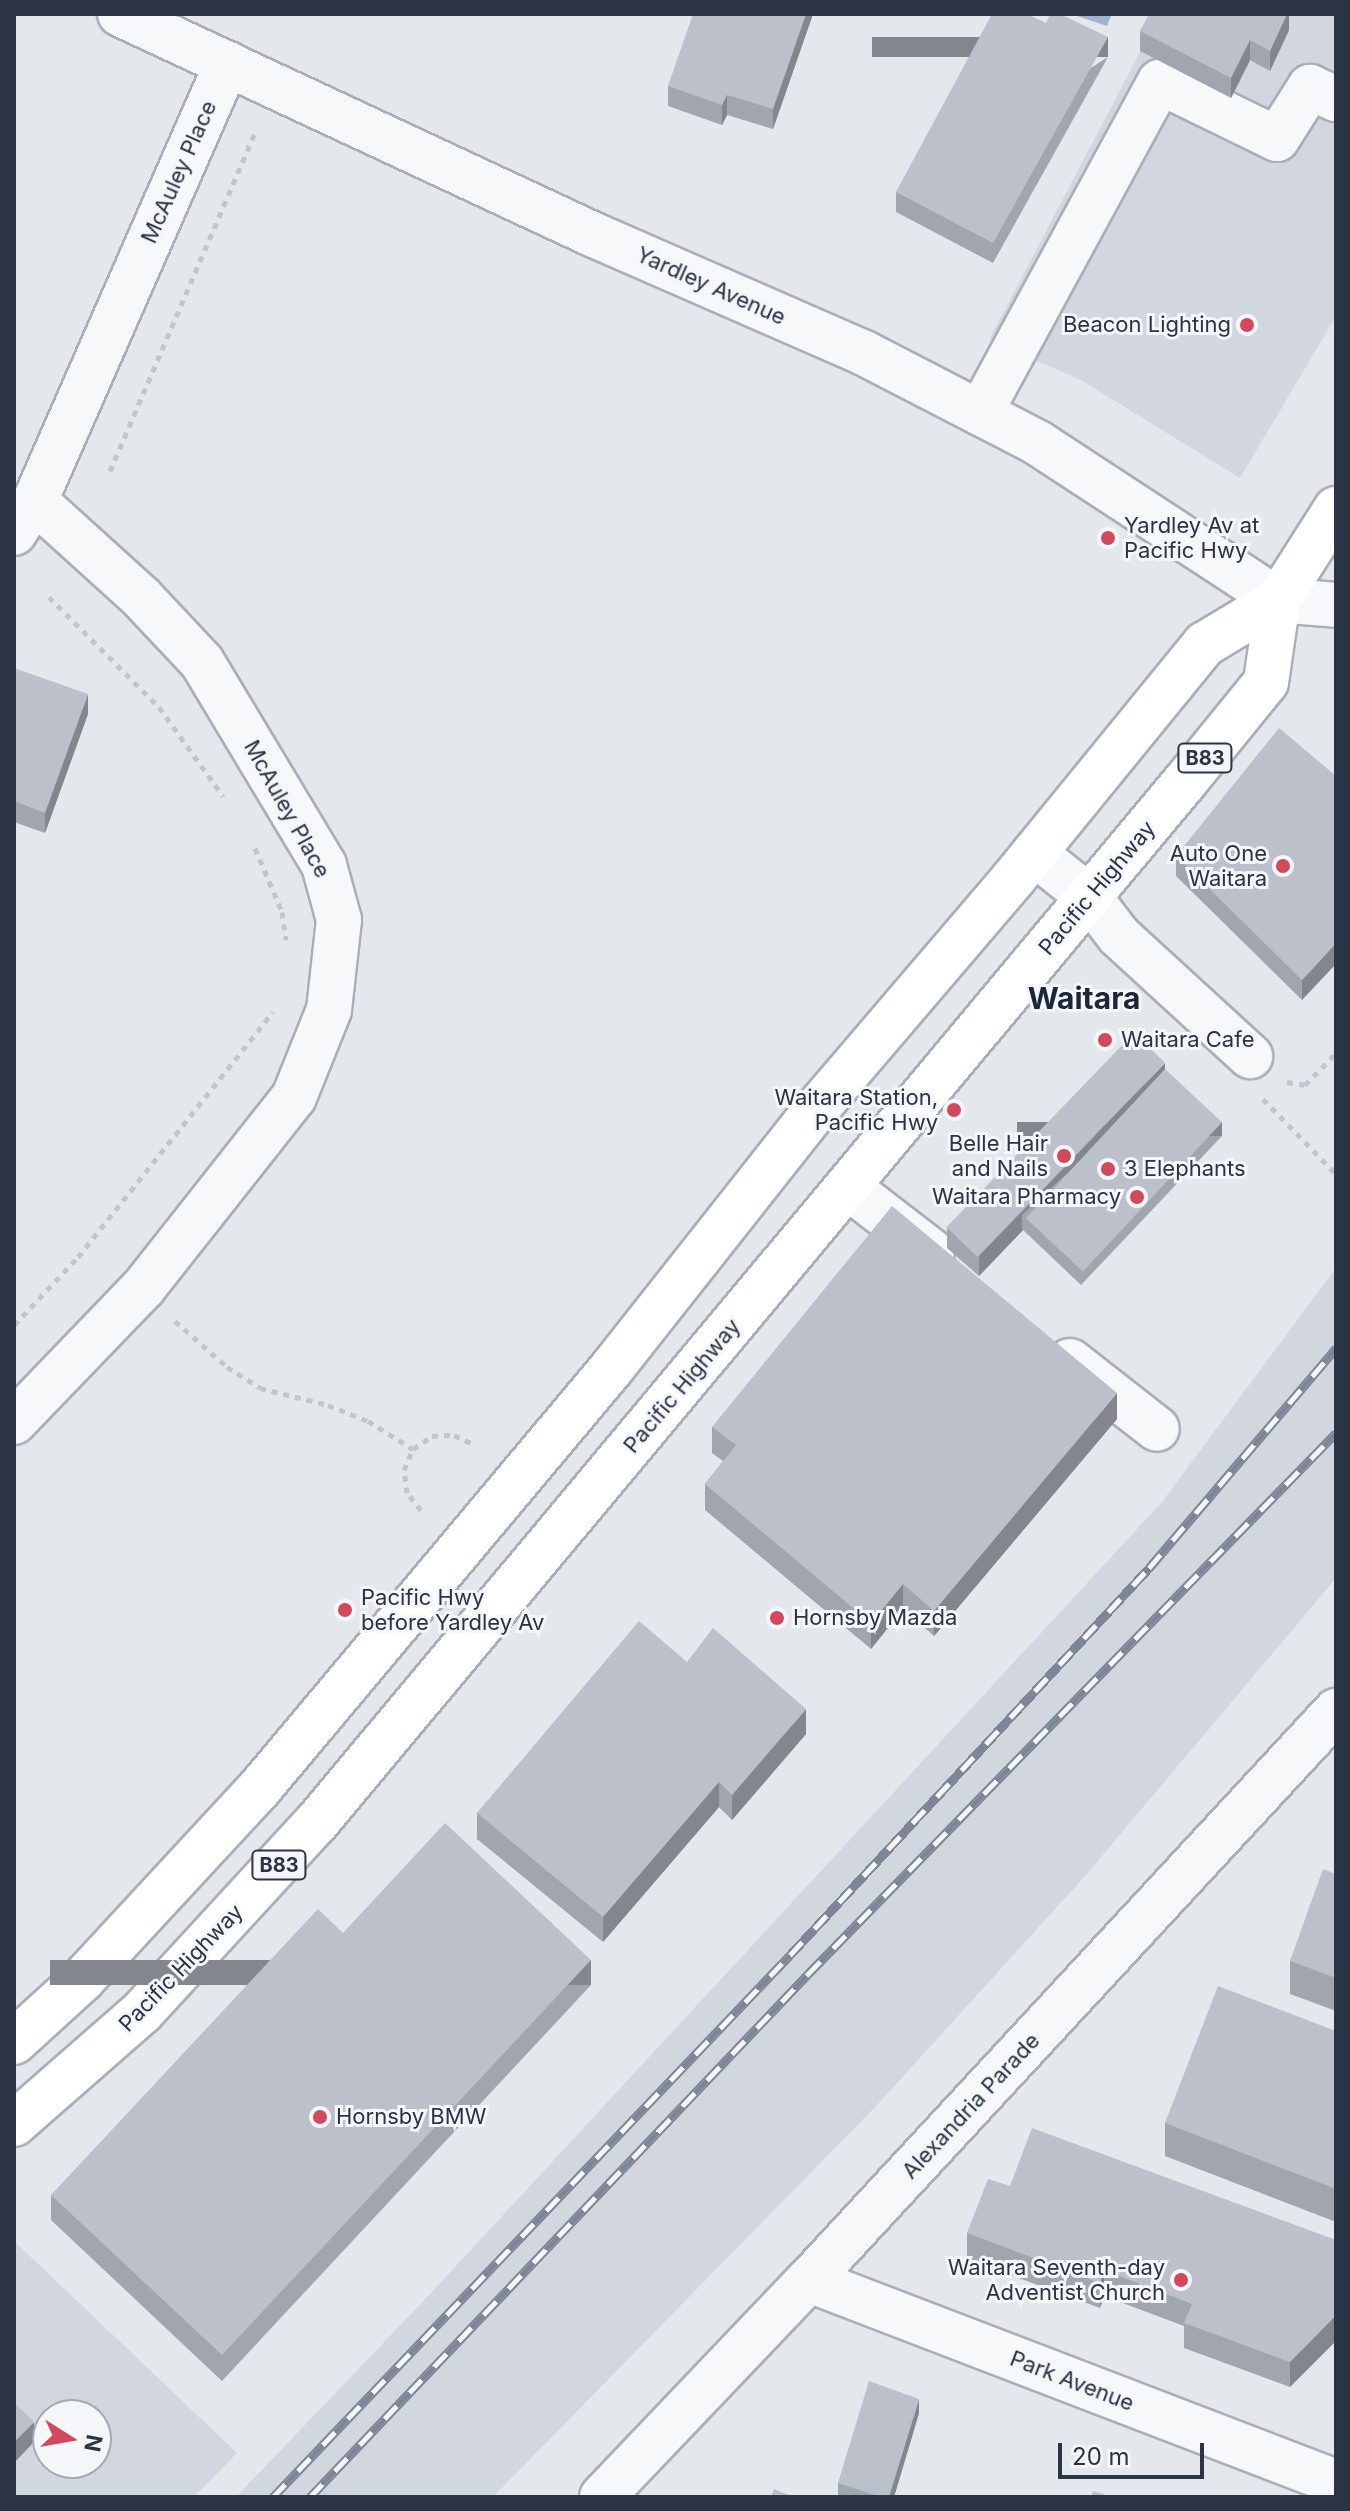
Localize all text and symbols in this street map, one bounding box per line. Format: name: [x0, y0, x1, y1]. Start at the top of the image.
street label: McAuley Place: [136, 97, 222, 247]
street label: Yardley Avenue: [632, 241, 790, 331]
place label: Beacon Lighting: [1063, 312, 1231, 338]
marker: Beacon Lighting: [1238, 316, 1256, 334]
place label: Yardley Av at Pacific Hwy: [1124, 512, 1259, 564]
marker: Yardley Av at Pacific Hwy: [1099, 529, 1117, 547]
street label: McAuley Place: [238, 736, 336, 882]
road number: B83: [1177, 742, 1233, 774]
street label: Pacific Highway: [1033, 816, 1161, 960]
place label: Auto One Waitara: [1170, 840, 1267, 892]
marker: Auto One Waitara: [1274, 857, 1292, 875]
district label: Waitara: [1028, 980, 1140, 1016]
place label: Waitara Cafe: [1121, 1027, 1254, 1053]
marker: Waitara Cafe: [1096, 1031, 1114, 1049]
place label: Waitara Station, Pacific Hwy: [774, 1084, 938, 1136]
marker: Waitara Station, Pacific Hwy: [945, 1101, 963, 1119]
place label: Belle Hair and Nails: [949, 1130, 1048, 1182]
marker: Belle Hair and Nails: [1055, 1147, 1073, 1165]
place label: 3 Elephants: [1124, 1156, 1246, 1182]
marker: 3 Elephants: [1099, 1160, 1117, 1178]
place label: Waitara Pharmacy: [932, 1184, 1121, 1210]
marker: Waitara Pharmacy: [1128, 1188, 1146, 1206]
street label: Pacific Highway: [618, 1314, 746, 1458]
place label: Pacific Hwy before Yardley Av: [361, 1584, 544, 1636]
marker: Pacific Hwy before Yardley Av: [336, 1601, 354, 1619]
place label: Hornsby Mazda: [793, 1605, 957, 1631]
marker: Hornsby Mazda: [768, 1609, 786, 1627]
road number: B83: [251, 1849, 307, 1881]
street label: Pacific Highway: [113, 1899, 249, 2037]
street label: Alexandria Parade: [897, 2028, 1045, 2184]
place label: Hornsby BMW: [336, 2104, 486, 2130]
marker: Hornsby BMW: [311, 2108, 329, 2126]
place label: Waitara Seventh-day Adventist Church: [948, 2254, 1165, 2306]
marker: Waitara Seventh-day Adventist Church: [1172, 2271, 1190, 2289]
street label: Park Avenue: [1006, 2345, 1138, 2417]
north arrow: [32, 2399, 112, 2479]
scale bar: [1062, 2427, 1208, 2477]
text: N: [79, 2432, 108, 2454]
text: 20 m: [1072, 2442, 1130, 2471]

